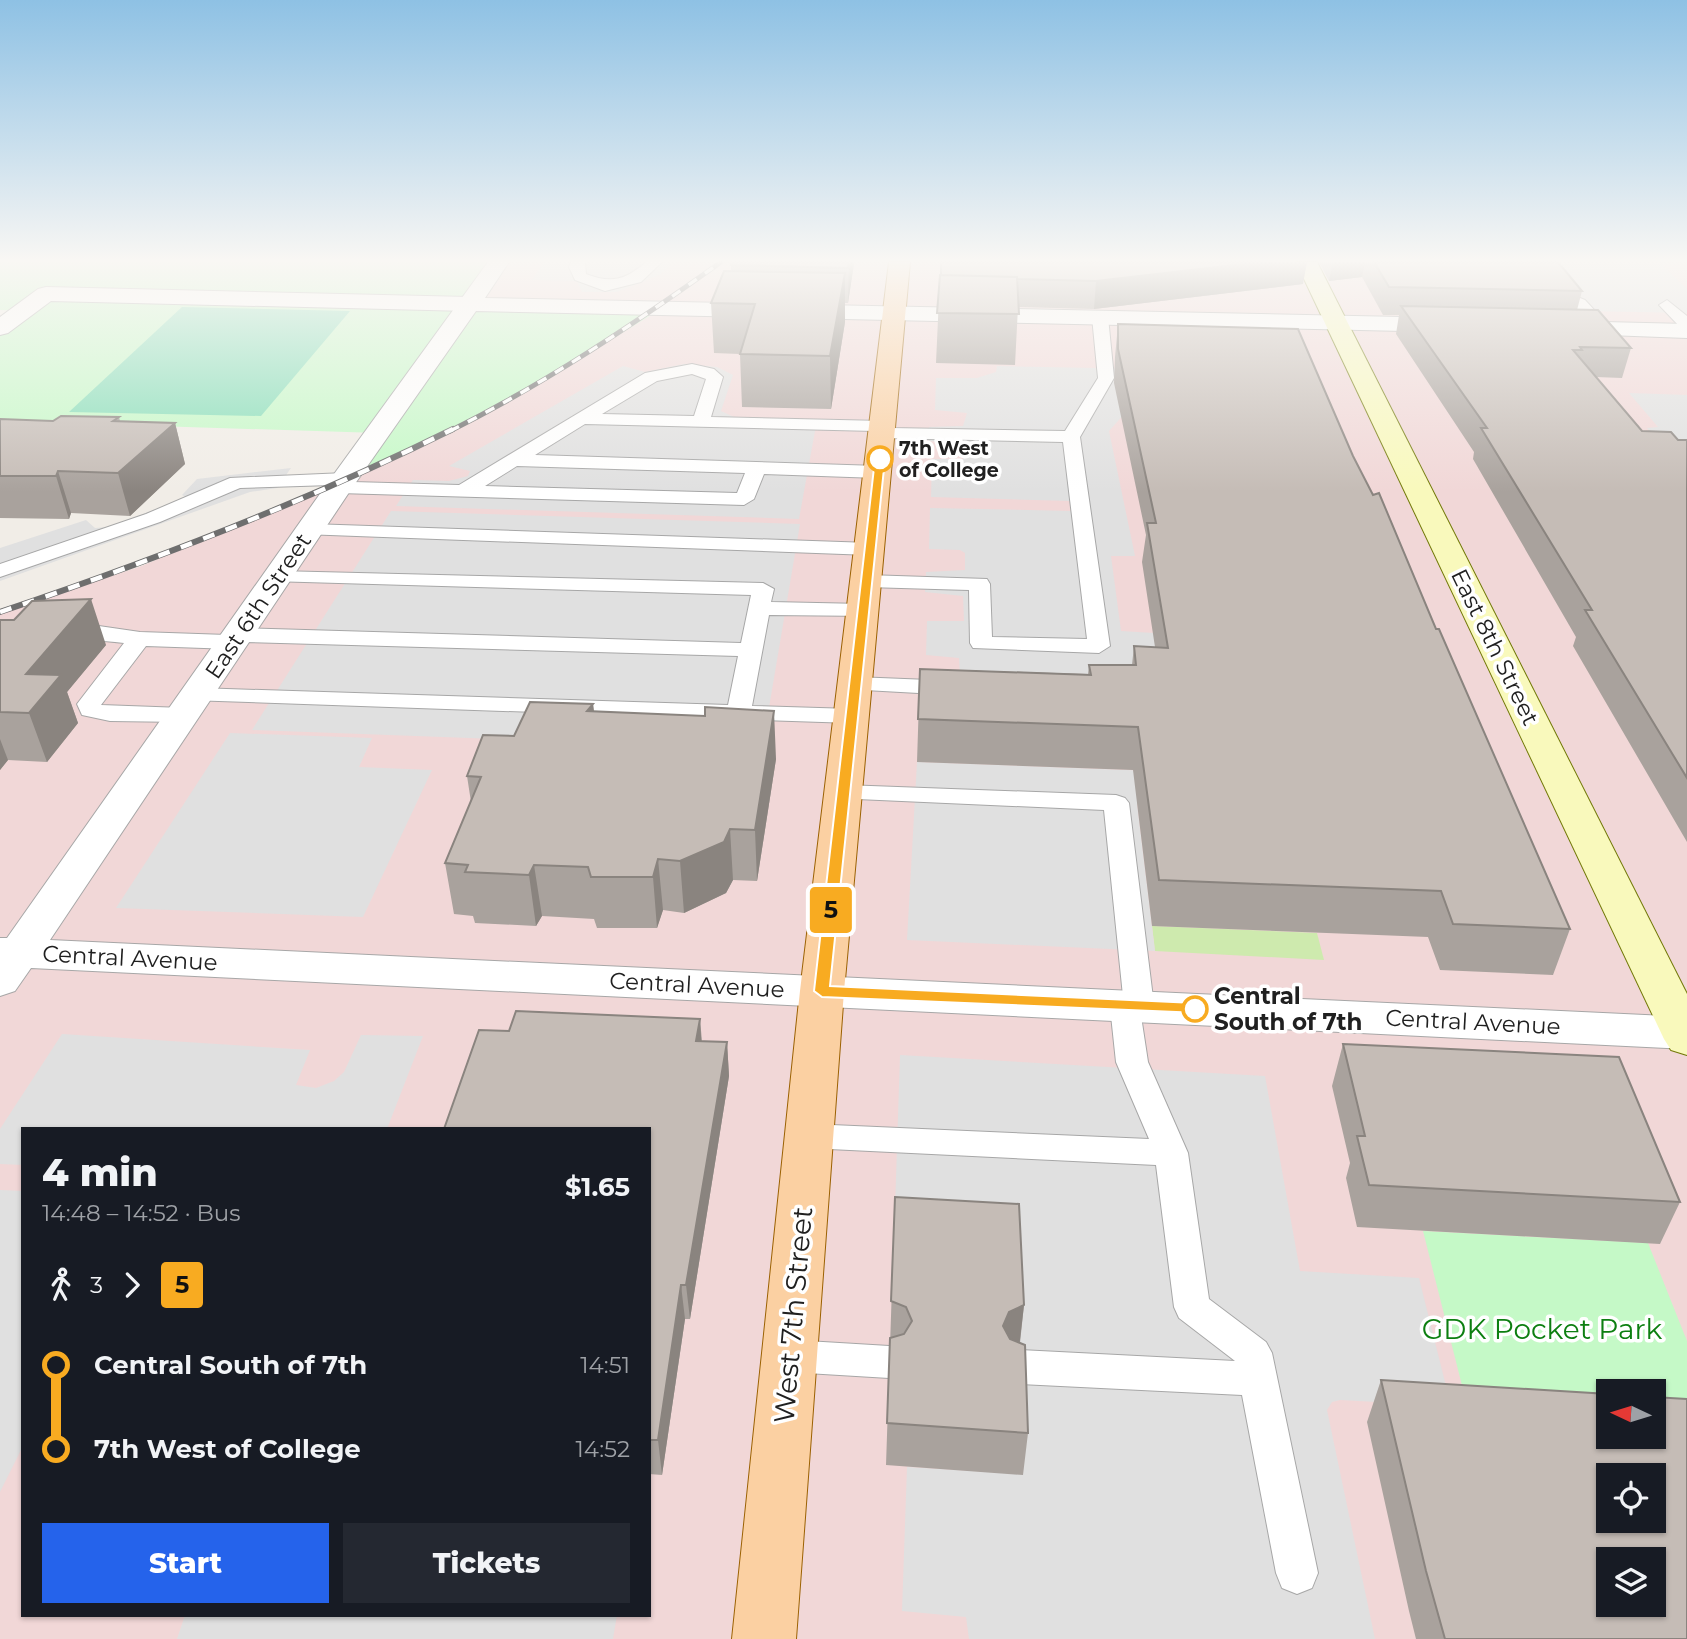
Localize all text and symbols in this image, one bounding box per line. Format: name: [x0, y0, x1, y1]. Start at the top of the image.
place label: 7th West of College: [899, 437, 999, 482]
marker: 7th West of College: [867, 446, 893, 472]
street label: East 6th Street: [199, 528, 317, 684]
street label: East 8th Street: [1445, 564, 1545, 730]
line badge: 5: [808, 887, 854, 933]
text: 5: [824, 895, 838, 924]
street label: Central Avenue: [42, 939, 218, 977]
street label: Central Avenue: [609, 966, 785, 1004]
place label: Central South of 7th: [1214, 982, 1362, 1036]
marker: Central South of 7th: [1182, 996, 1208, 1022]
street label: Central Avenue: [1385, 1003, 1561, 1041]
text: 4 min: [42, 1149, 158, 1196]
text: $1.65: [565, 1171, 630, 1203]
text: 14:48 – 14:52 · Bus: [42, 1199, 241, 1227]
street label: West 7th Street: [767, 1205, 819, 1425]
icon: walk: [42, 1266, 80, 1304]
icon: forward: [113, 1266, 151, 1304]
text: 5: [175, 1270, 189, 1299]
text: 3: [90, 1271, 103, 1299]
park label: GDK Pocket Park: [1422, 1312, 1663, 1346]
text: Central South of 7th: [94, 1349, 367, 1381]
text: 14:51: [580, 1351, 630, 1379]
north arrow: [1596, 1379, 1666, 1449]
map controls: [1596, 1379, 1666, 1617]
text: 7th West of College: [94, 1433, 361, 1465]
text: 14:52: [576, 1435, 630, 1463]
button: locate: [1596, 1463, 1666, 1533]
button: Start: [42, 1523, 329, 1603]
button: Tickets: [343, 1523, 630, 1603]
button: layers: [1596, 1547, 1666, 1617]

